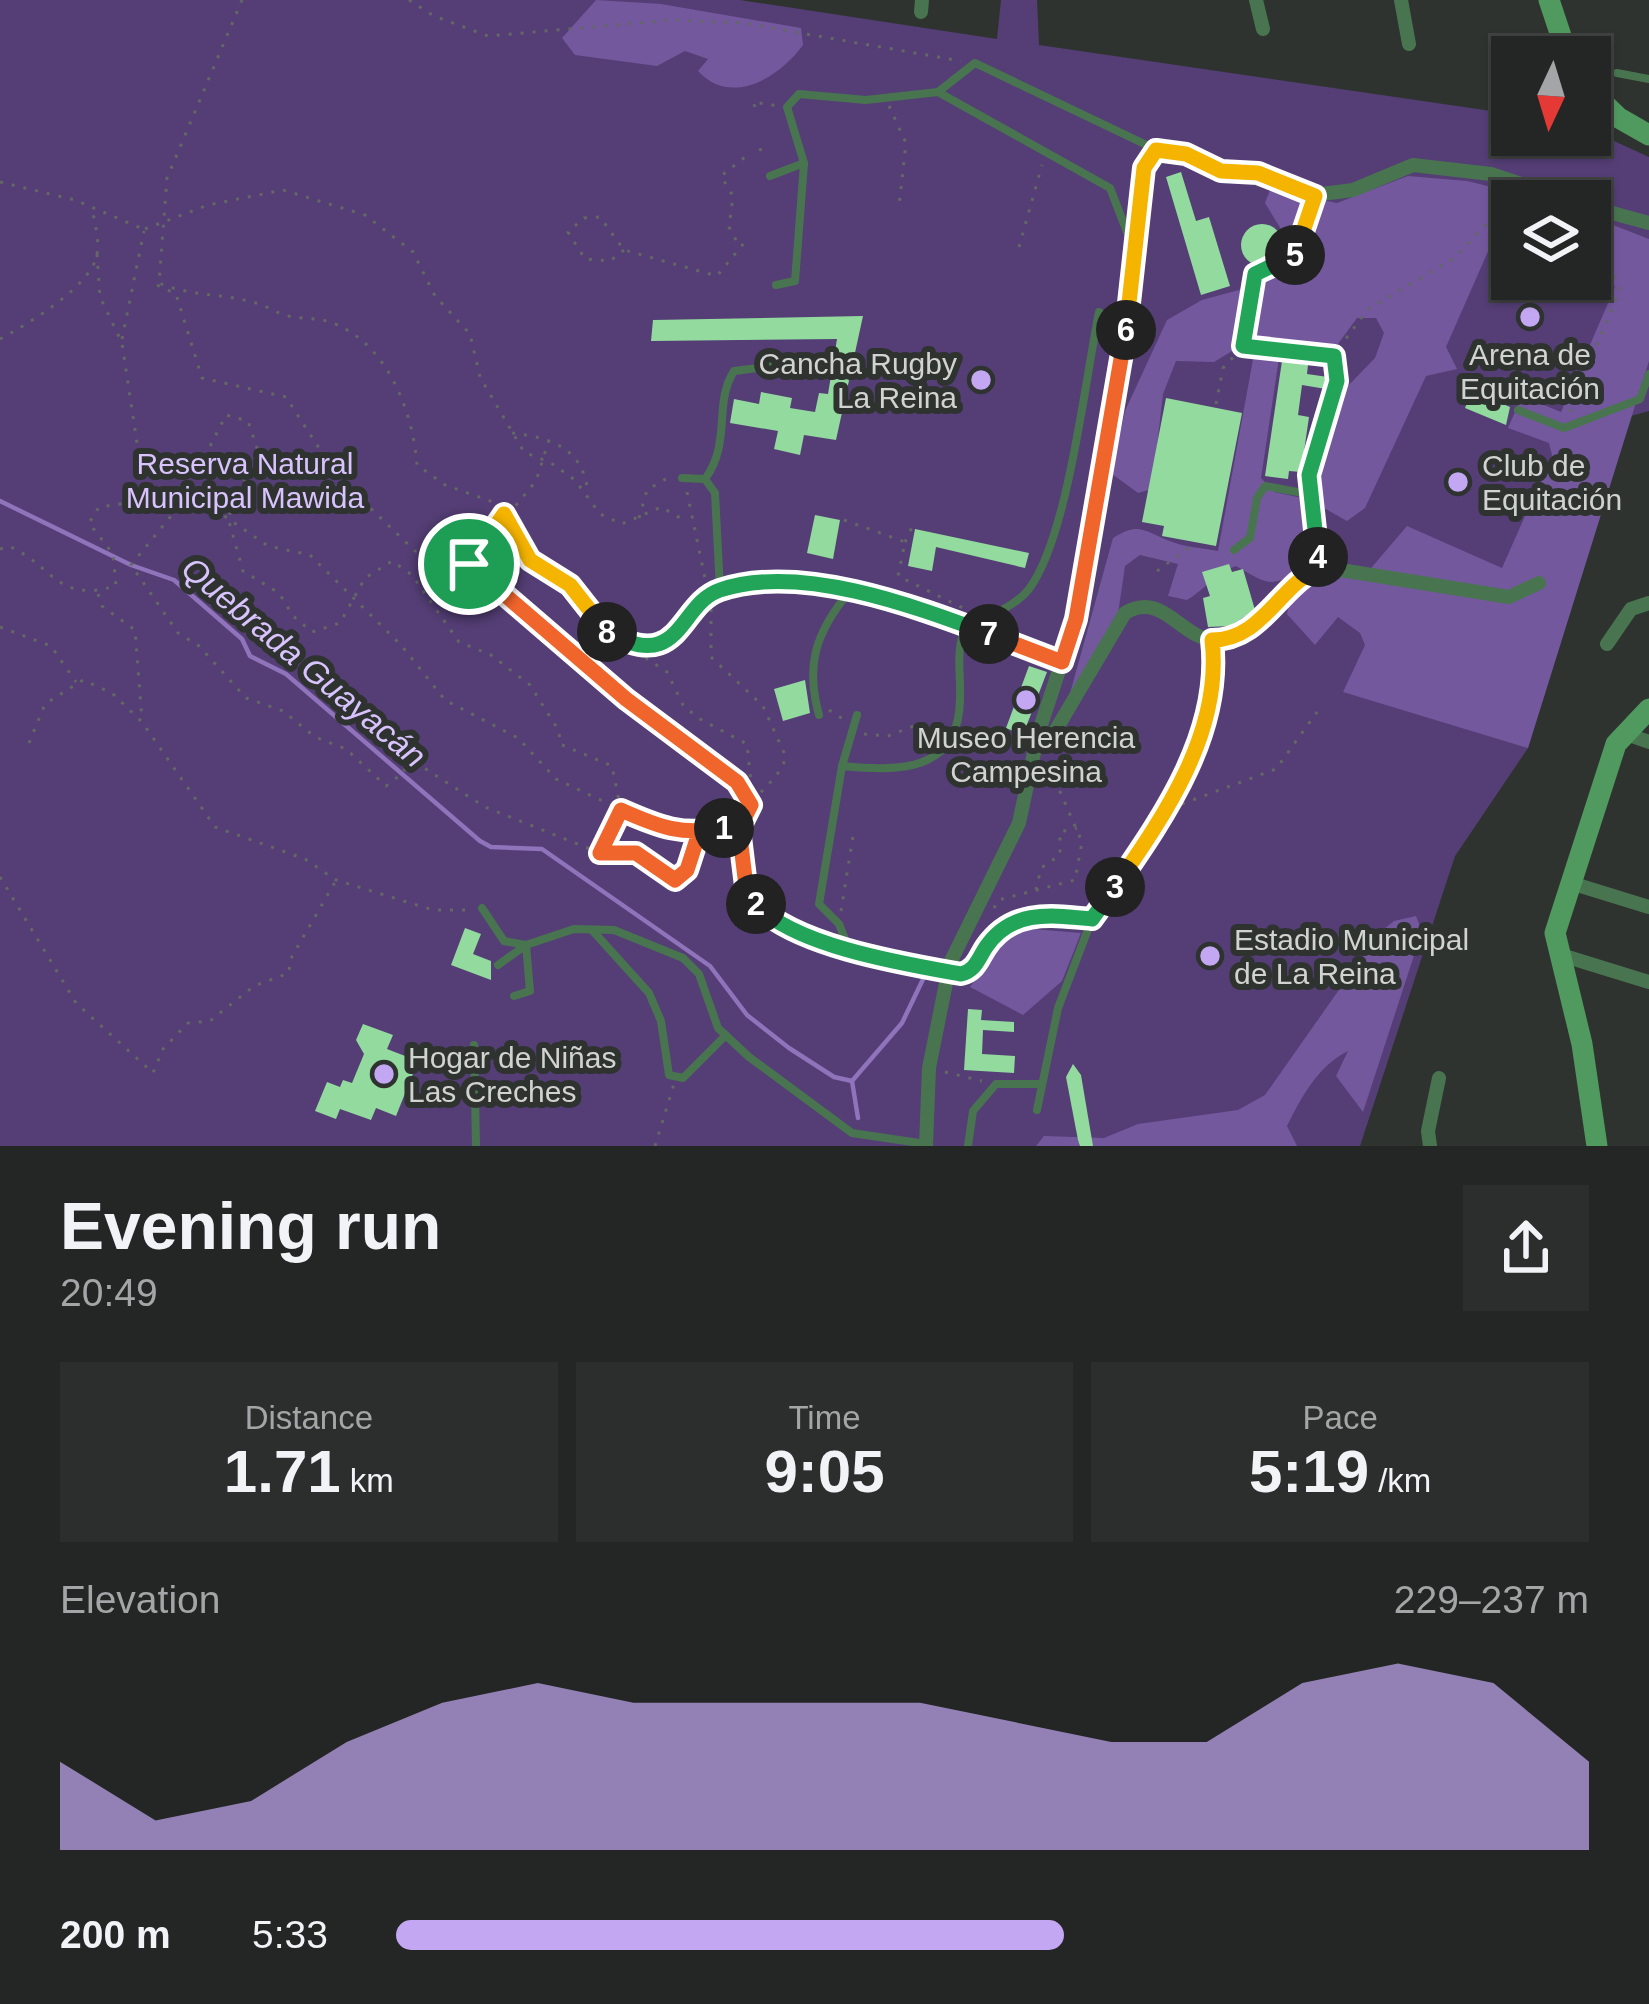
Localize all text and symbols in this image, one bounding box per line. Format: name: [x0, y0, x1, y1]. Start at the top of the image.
north arrow: [1491, 36, 1611, 156]
map controls: [1491, 36, 1611, 300]
button: layers: [1491, 180, 1611, 300]
pin: 5: [1265, 225, 1325, 285]
text: 5: [1286, 236, 1304, 273]
pin: 6: [1096, 300, 1156, 360]
marker: Arena de Equitación: [1517, 304, 1543, 330]
text: 6: [1117, 311, 1135, 348]
place label: Arena de Equitación: [1460, 338, 1600, 405]
place label: Cancha Rugby La Reina: [759, 347, 957, 414]
marker: Cancha Rugby La Reina: [968, 367, 994, 393]
park label: Reserva Natural Municipal Mawida: [126, 447, 365, 514]
place label: Club de Equitación: [1482, 449, 1622, 516]
marker: Club de Equitación: [1445, 469, 1471, 495]
pin: [418, 513, 520, 615]
pin: 4: [1288, 527, 1348, 587]
icon: arrive: [436, 531, 502, 597]
text: 4: [1309, 538, 1327, 575]
water label: Quebrada Guayacán: [175, 549, 433, 775]
pin: 8: [577, 602, 637, 662]
pin: 7: [959, 604, 1019, 664]
text: 8: [598, 613, 616, 650]
text: 7: [980, 615, 998, 652]
marker: Museo Herencia Campesina: [1013, 687, 1039, 713]
place label: Museo Herencia Campesina: [917, 721, 1136, 788]
pin: 1: [694, 798, 754, 858]
text: 1: [715, 809, 733, 846]
pin: 3: [1085, 857, 1145, 917]
text: 3: [1106, 868, 1124, 905]
pin: 2: [726, 874, 786, 934]
text: 2: [747, 885, 765, 922]
place label: Estadio Municipal de La Reina: [1234, 923, 1469, 990]
marker: Estadio Municipal de La Reina: [1197, 943, 1223, 969]
place label: Hogar de Niñas Las Creches: [408, 1041, 616, 1108]
marker: Hogar de Niñas Las Creches: [371, 1061, 397, 1087]
button: share: [1463, 1185, 1589, 1311]
text: Evening run: [60, 1189, 441, 1263]
text: 20:49: [60, 1271, 158, 1314]
text: Distance: [245, 1399, 373, 1436]
text: Time: [788, 1399, 861, 1436]
text: Pace: [1303, 1399, 1378, 1436]
text: 1.71: [224, 1438, 341, 1505]
text: 9:05: [764, 1438, 885, 1505]
text: 5:19: [1249, 1438, 1369, 1505]
text: km: [341, 1462, 394, 1499]
text: /km: [1369, 1462, 1431, 1499]
text: Elevation: [60, 1578, 220, 1621]
text: 229–237 m: [1394, 1578, 1589, 1621]
text: 200 m: [60, 1913, 171, 1956]
text: 5:33: [252, 1913, 328, 1956]

